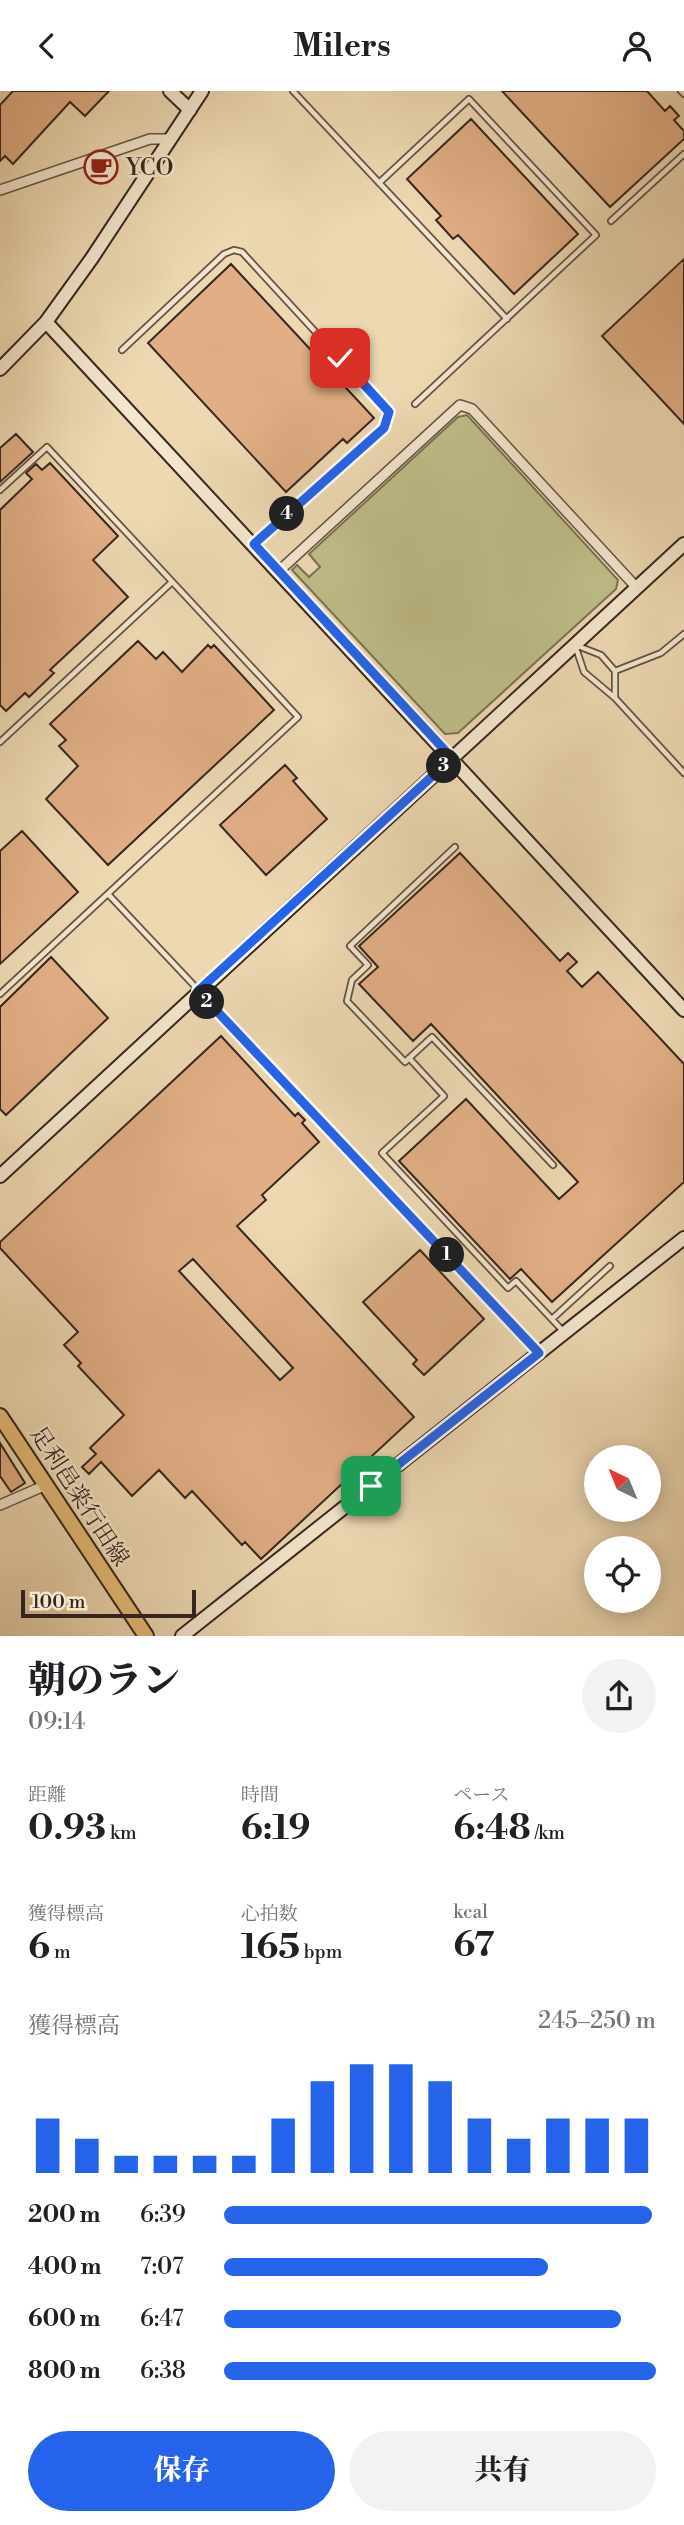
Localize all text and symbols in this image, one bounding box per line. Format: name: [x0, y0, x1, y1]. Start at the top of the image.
text: Milers: [293, 26, 391, 66]
icon: back: [28, 27, 66, 65]
icon: person: [618, 27, 656, 65]
cafe icon: YCO: [82, 148, 120, 186]
place label: YCO: [125, 154, 173, 182]
pin: [310, 328, 370, 388]
icon: check: [321, 339, 359, 377]
pin: 4: [270, 497, 304, 531]
text: 4: [280, 501, 293, 525]
pin: 3: [426, 749, 462, 783]
text: 3: [438, 753, 449, 777]
pin: 2: [190, 985, 224, 1019]
text: 2: [201, 989, 212, 1013]
pin: 1: [430, 1237, 464, 1273]
text: 1: [442, 1242, 451, 1266]
street label: 足利邑楽行田線: [24, 1421, 135, 1572]
north arrow: [584, 1445, 662, 1523]
map controls: [584, 1445, 661, 1613]
pin: [341, 1456, 401, 1516]
icon: arrive: [352, 1467, 390, 1505]
button: locate: [584, 1536, 661, 1613]
scale bar: [21, 1587, 196, 1619]
text: 100 m: [32, 1590, 85, 1614]
text: 朝のラン: [28, 1658, 180, 1705]
button: share: [582, 1659, 656, 1733]
text: 09:14: [28, 1708, 85, 1736]
text: 距離: [28, 1783, 66, 1807]
text: 時間: [241, 1783, 279, 1807]
text: ペース: [453, 1783, 509, 1807]
text: 0.93: [28, 1807, 106, 1850]
text: 6:19: [241, 1807, 311, 1850]
text: 6:48: [453, 1807, 531, 1850]
text: km: [106, 1821, 137, 1845]
text: /km: [531, 1821, 565, 1845]
text: kcal: [453, 1900, 488, 1924]
text: 獲得標高: [28, 1902, 104, 1926]
text: 心拍数: [241, 1902, 298, 1926]
text: 67: [453, 1924, 494, 1967]
text: 6: [28, 1926, 50, 1969]
text: 165: [241, 1926, 300, 1969]
text: m: [50, 1940, 71, 1964]
text: bpm: [300, 1940, 342, 1964]
text: 245–250 m: [538, 2007, 656, 2035]
text: 獲得標高: [28, 2012, 120, 2040]
text: 200 m: [28, 2201, 100, 2229]
text: 6:39: [140, 2201, 186, 2229]
text: 400 m: [28, 2253, 101, 2281]
text: 7:07: [140, 2253, 184, 2281]
text: 600 m: [28, 2305, 101, 2333]
text: 6:47: [140, 2305, 184, 2333]
text: 800 m: [28, 2357, 101, 2385]
text: 6:38: [140, 2357, 186, 2385]
button: 保存: [28, 2431, 335, 2511]
button: 共有: [349, 2431, 656, 2511]

